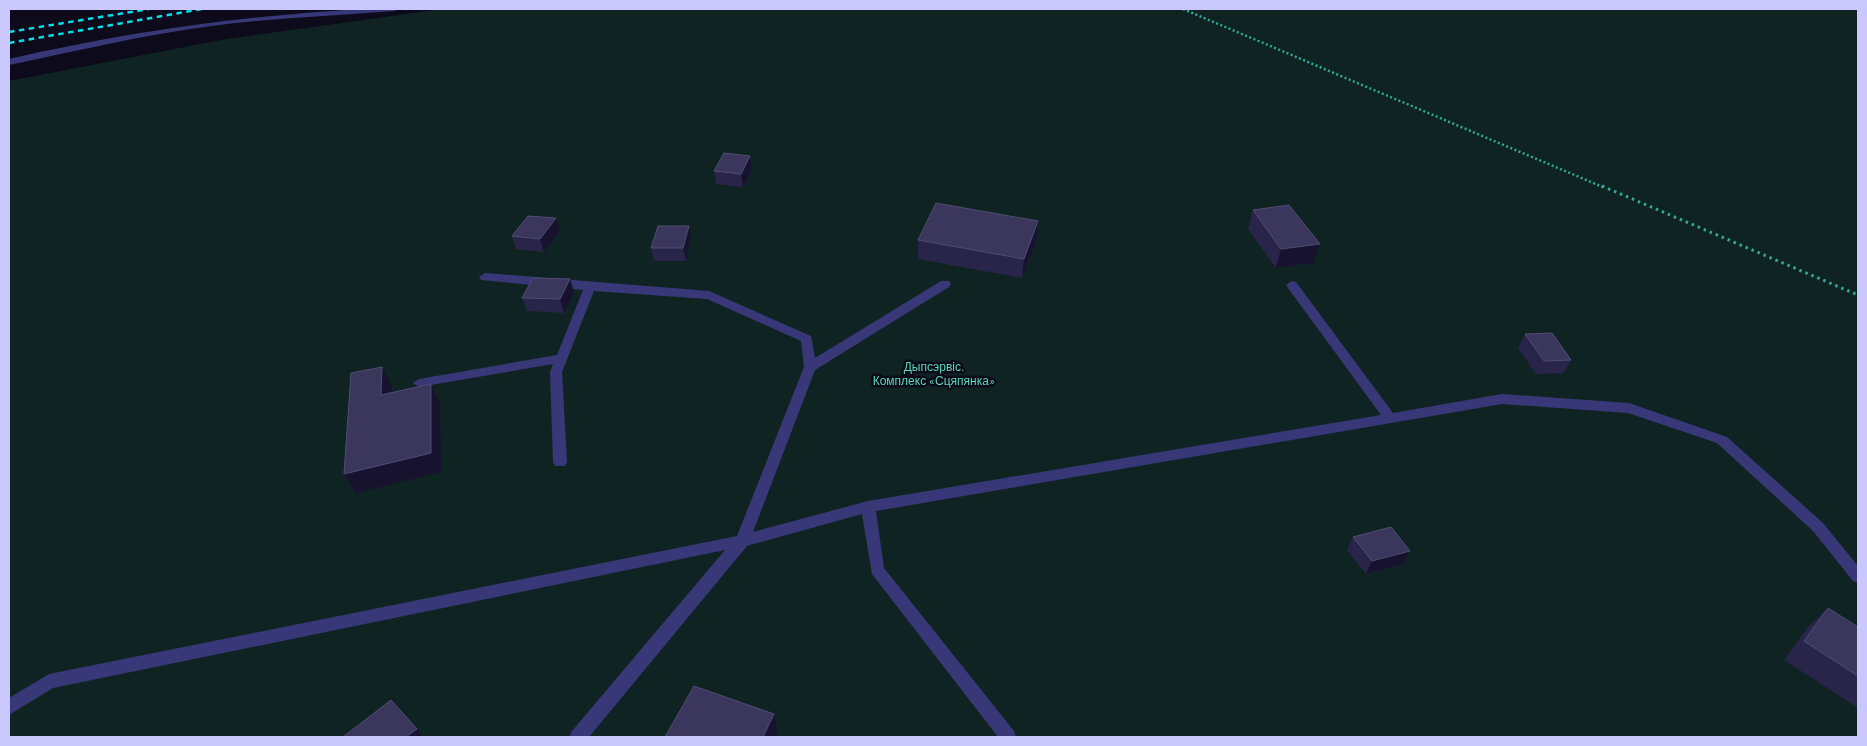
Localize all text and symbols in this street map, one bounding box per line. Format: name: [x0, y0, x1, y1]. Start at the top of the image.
park label: Дыпсэрвіс. Комплекс «Сцяпянка»: [873, 359, 995, 388]

